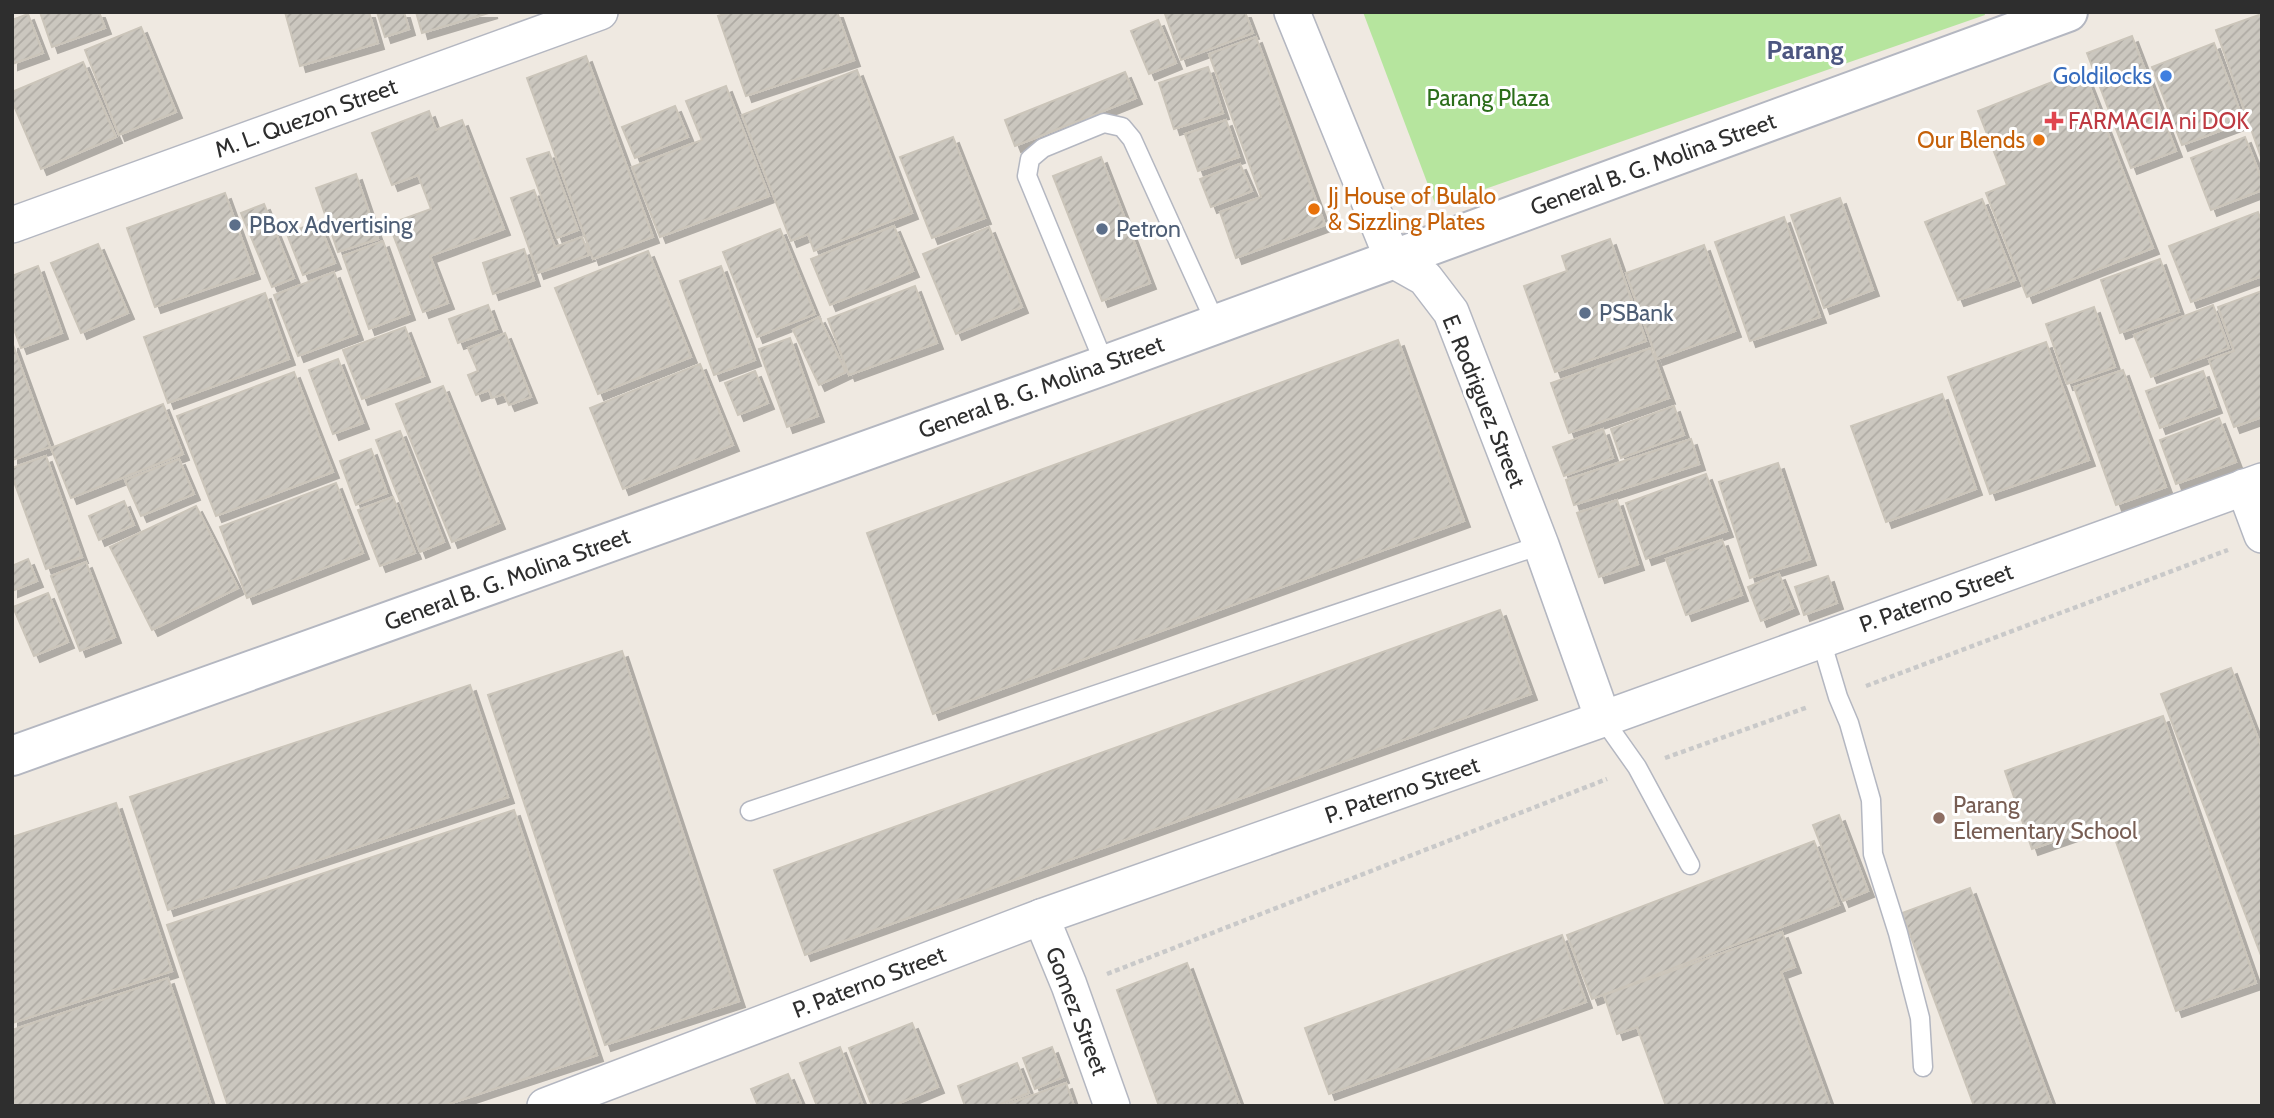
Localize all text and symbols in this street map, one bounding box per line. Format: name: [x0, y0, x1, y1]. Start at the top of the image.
district label: Parang: [1767, 34, 1843, 66]
place label: Goldilocks: [2053, 62, 2152, 90]
marker: Goldilocks: [2158, 68, 2174, 84]
street label: M. L. Quezon Street: [211, 72, 401, 164]
park label: Parang Plaza: [1427, 84, 1549, 112]
street label: General B. G. Molina Street: [1526, 106, 1780, 221]
place label: FARMACIA ni DOK: [2068, 107, 2249, 135]
marker: FARMACIA ni DOK: [2046, 113, 2062, 129]
place label: Our Blends: [1917, 126, 2025, 154]
marker: Our Blends: [2031, 132, 2047, 148]
place label: Jj House of Bulalo & Sizzling Plates: [1327, 182, 1496, 236]
marker: Jj House of Bulalo & Sizzling Plates: [1306, 201, 1322, 217]
place label: PBox Advertising: [249, 211, 413, 239]
place label: Petron: [1116, 215, 1181, 243]
marker: PBox Advertising: [227, 217, 243, 233]
marker: Petron: [1094, 221, 1110, 237]
place label: PSBank: [1599, 299, 1674, 327]
marker: PSBank: [1577, 305, 1593, 321]
street label: E. Rodriguez Street: [1437, 310, 1532, 492]
street label: General B. G. Molina Street: [914, 329, 1168, 444]
street label: General B. G. Molina Street: [380, 521, 634, 636]
street label: P. Paterno Street: [1855, 557, 2017, 639]
street label: P. Paterno Street: [1321, 750, 1483, 830]
place label: Parang Elementary School: [1953, 791, 2138, 845]
marker: Parang Elementary School: [1931, 810, 1947, 826]
street label: P. Paterno Street: [789, 940, 950, 1024]
street label: Gomez Street: [1040, 943, 1114, 1079]

